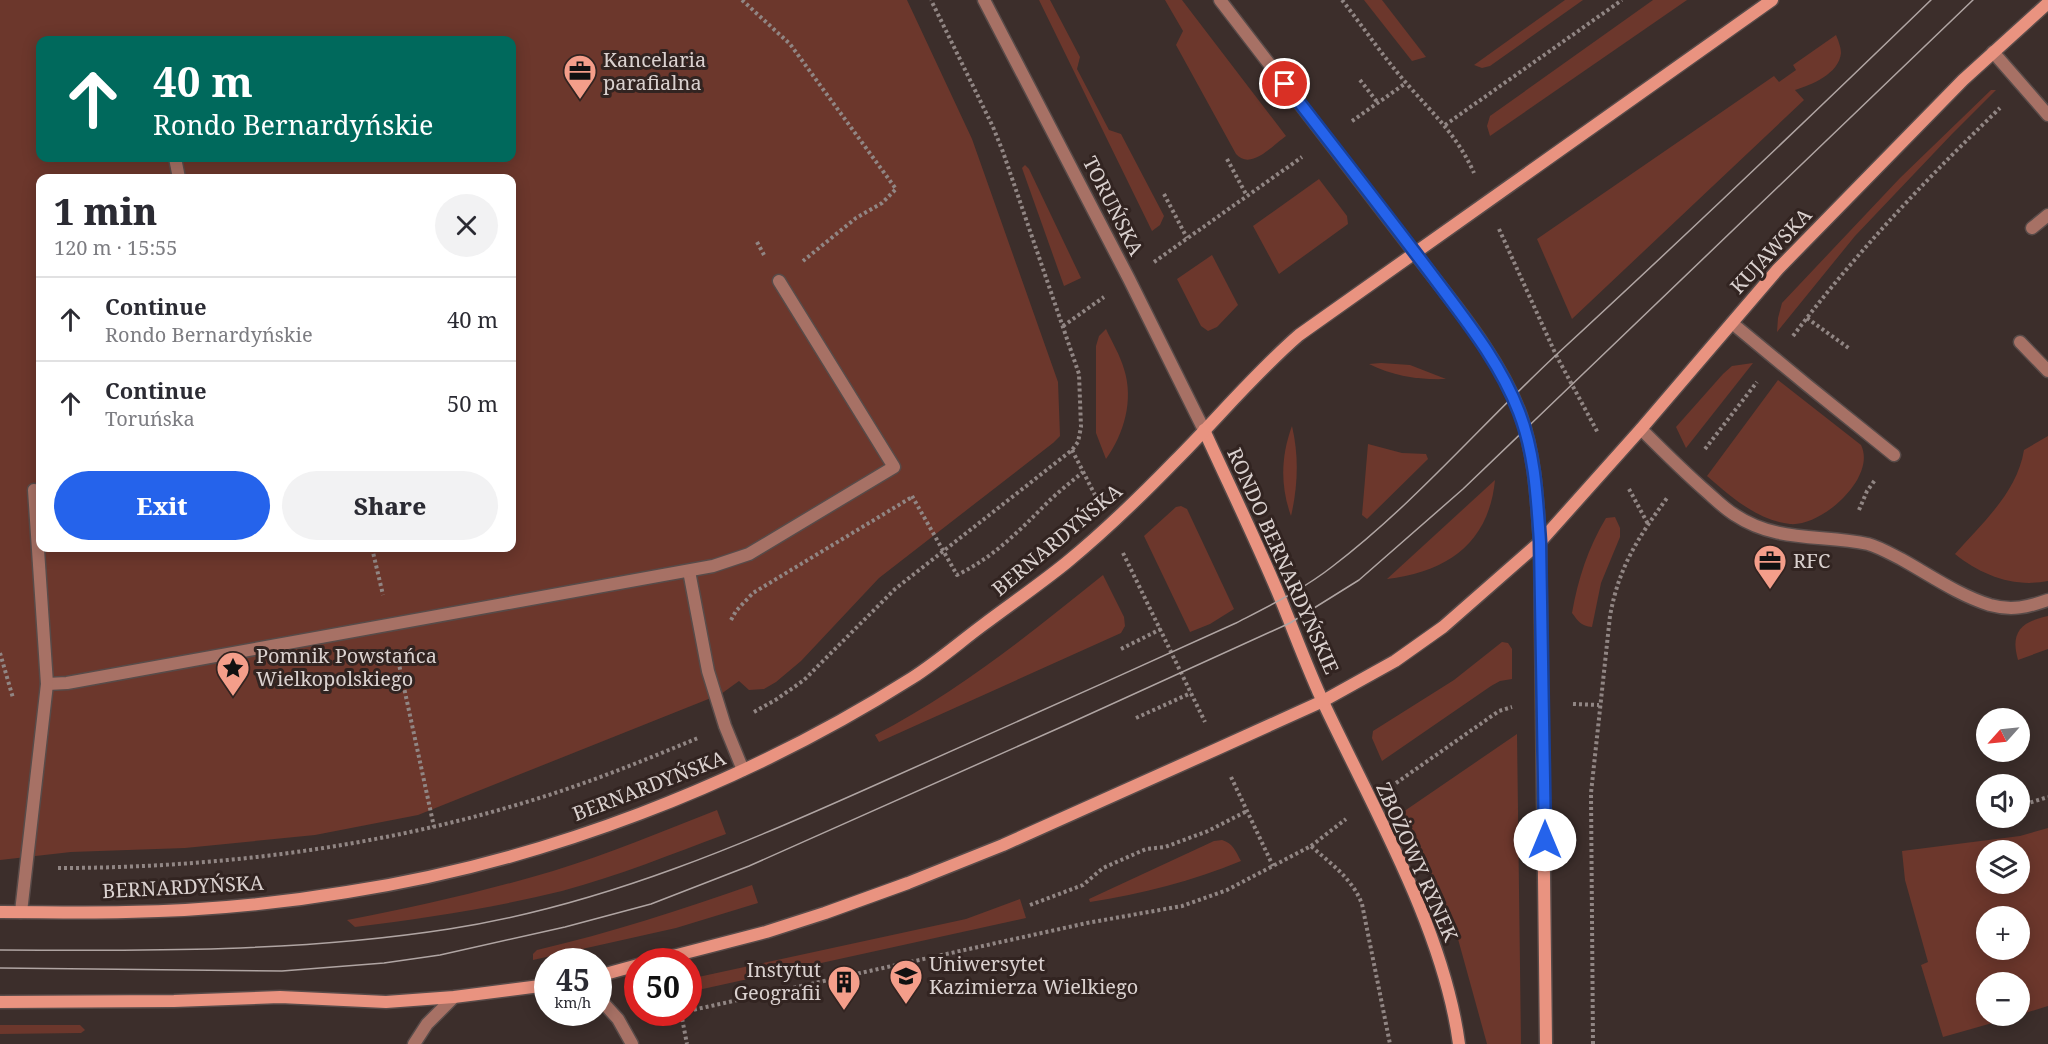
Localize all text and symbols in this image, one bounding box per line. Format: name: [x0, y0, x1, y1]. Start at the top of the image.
place label: Kancelaria parafialna: [603, 46, 706, 96]
text: 40 m: [153, 52, 253, 109]
office icon: Kancelaria parafialna: [562, 53, 598, 100]
pin: [1259, 58, 1310, 109]
icon: ahead: [54, 60, 132, 138]
icon: arrive: [1268, 67, 1301, 100]
text: Rondo Bernardyńskie: [153, 106, 433, 143]
street label: TORUŃSKA: [1077, 151, 1150, 261]
text: 1 min: [54, 187, 157, 236]
button: close: [435, 194, 498, 257]
street label: KUJAWSKA: [1724, 201, 1818, 299]
text: 120 m · 15:55: [54, 234, 177, 261]
text: Continue: [105, 291, 207, 321]
icon: ahead: [54, 303, 87, 336]
text: 40 m: [447, 304, 498, 334]
text: Rondo Bernardyńskie: [105, 321, 313, 348]
text: Continue: [105, 375, 207, 405]
icon: ahead: [54, 387, 87, 420]
text: 50 m: [447, 388, 498, 418]
text: Toruńska: [105, 405, 195, 432]
street label: RONDO BERNARDYŃSKIE: [1221, 443, 1346, 678]
button: Exit: [54, 471, 270, 540]
button: Share: [282, 471, 498, 540]
street label: BERNARDYŃSKA: [986, 477, 1128, 602]
office icon: RFC: [1752, 543, 1788, 590]
place label: RFC: [1793, 547, 1830, 574]
place label: Pomnik Powstańca Wielkopolskiego: [256, 642, 437, 692]
place icon: Pomnik Powstańca Wielkopolskiego: [215, 650, 251, 697]
north arrow: [1976, 708, 2030, 762]
map controls: [1976, 708, 2030, 1026]
street label: BERNARDYŃSKA: [568, 744, 730, 827]
button: sound: [1976, 774, 2030, 828]
street label: ZBOŻOWY RYNEK: [1370, 778, 1465, 947]
position arrow: [1513, 808, 1577, 872]
button: layers: [1976, 840, 2030, 894]
street label: BERNARDYŃSKA: [101, 869, 265, 904]
button: +: [1976, 906, 2030, 960]
speed limit sign: 50: [624, 948, 702, 1026]
place label: Uniwersytet Kazimierza Wielkiego: [929, 950, 1138, 1000]
place label: Instytut Geografii: [734, 956, 822, 1006]
school or university icon: Uniwersytet Kazimierza Wielkiego: [888, 958, 924, 1005]
text: 45: [556, 959, 590, 1000]
building icon: Instytut Geografii: [826, 964, 862, 1011]
button: −: [1976, 972, 2030, 1026]
text: km/h: [555, 992, 591, 1012]

